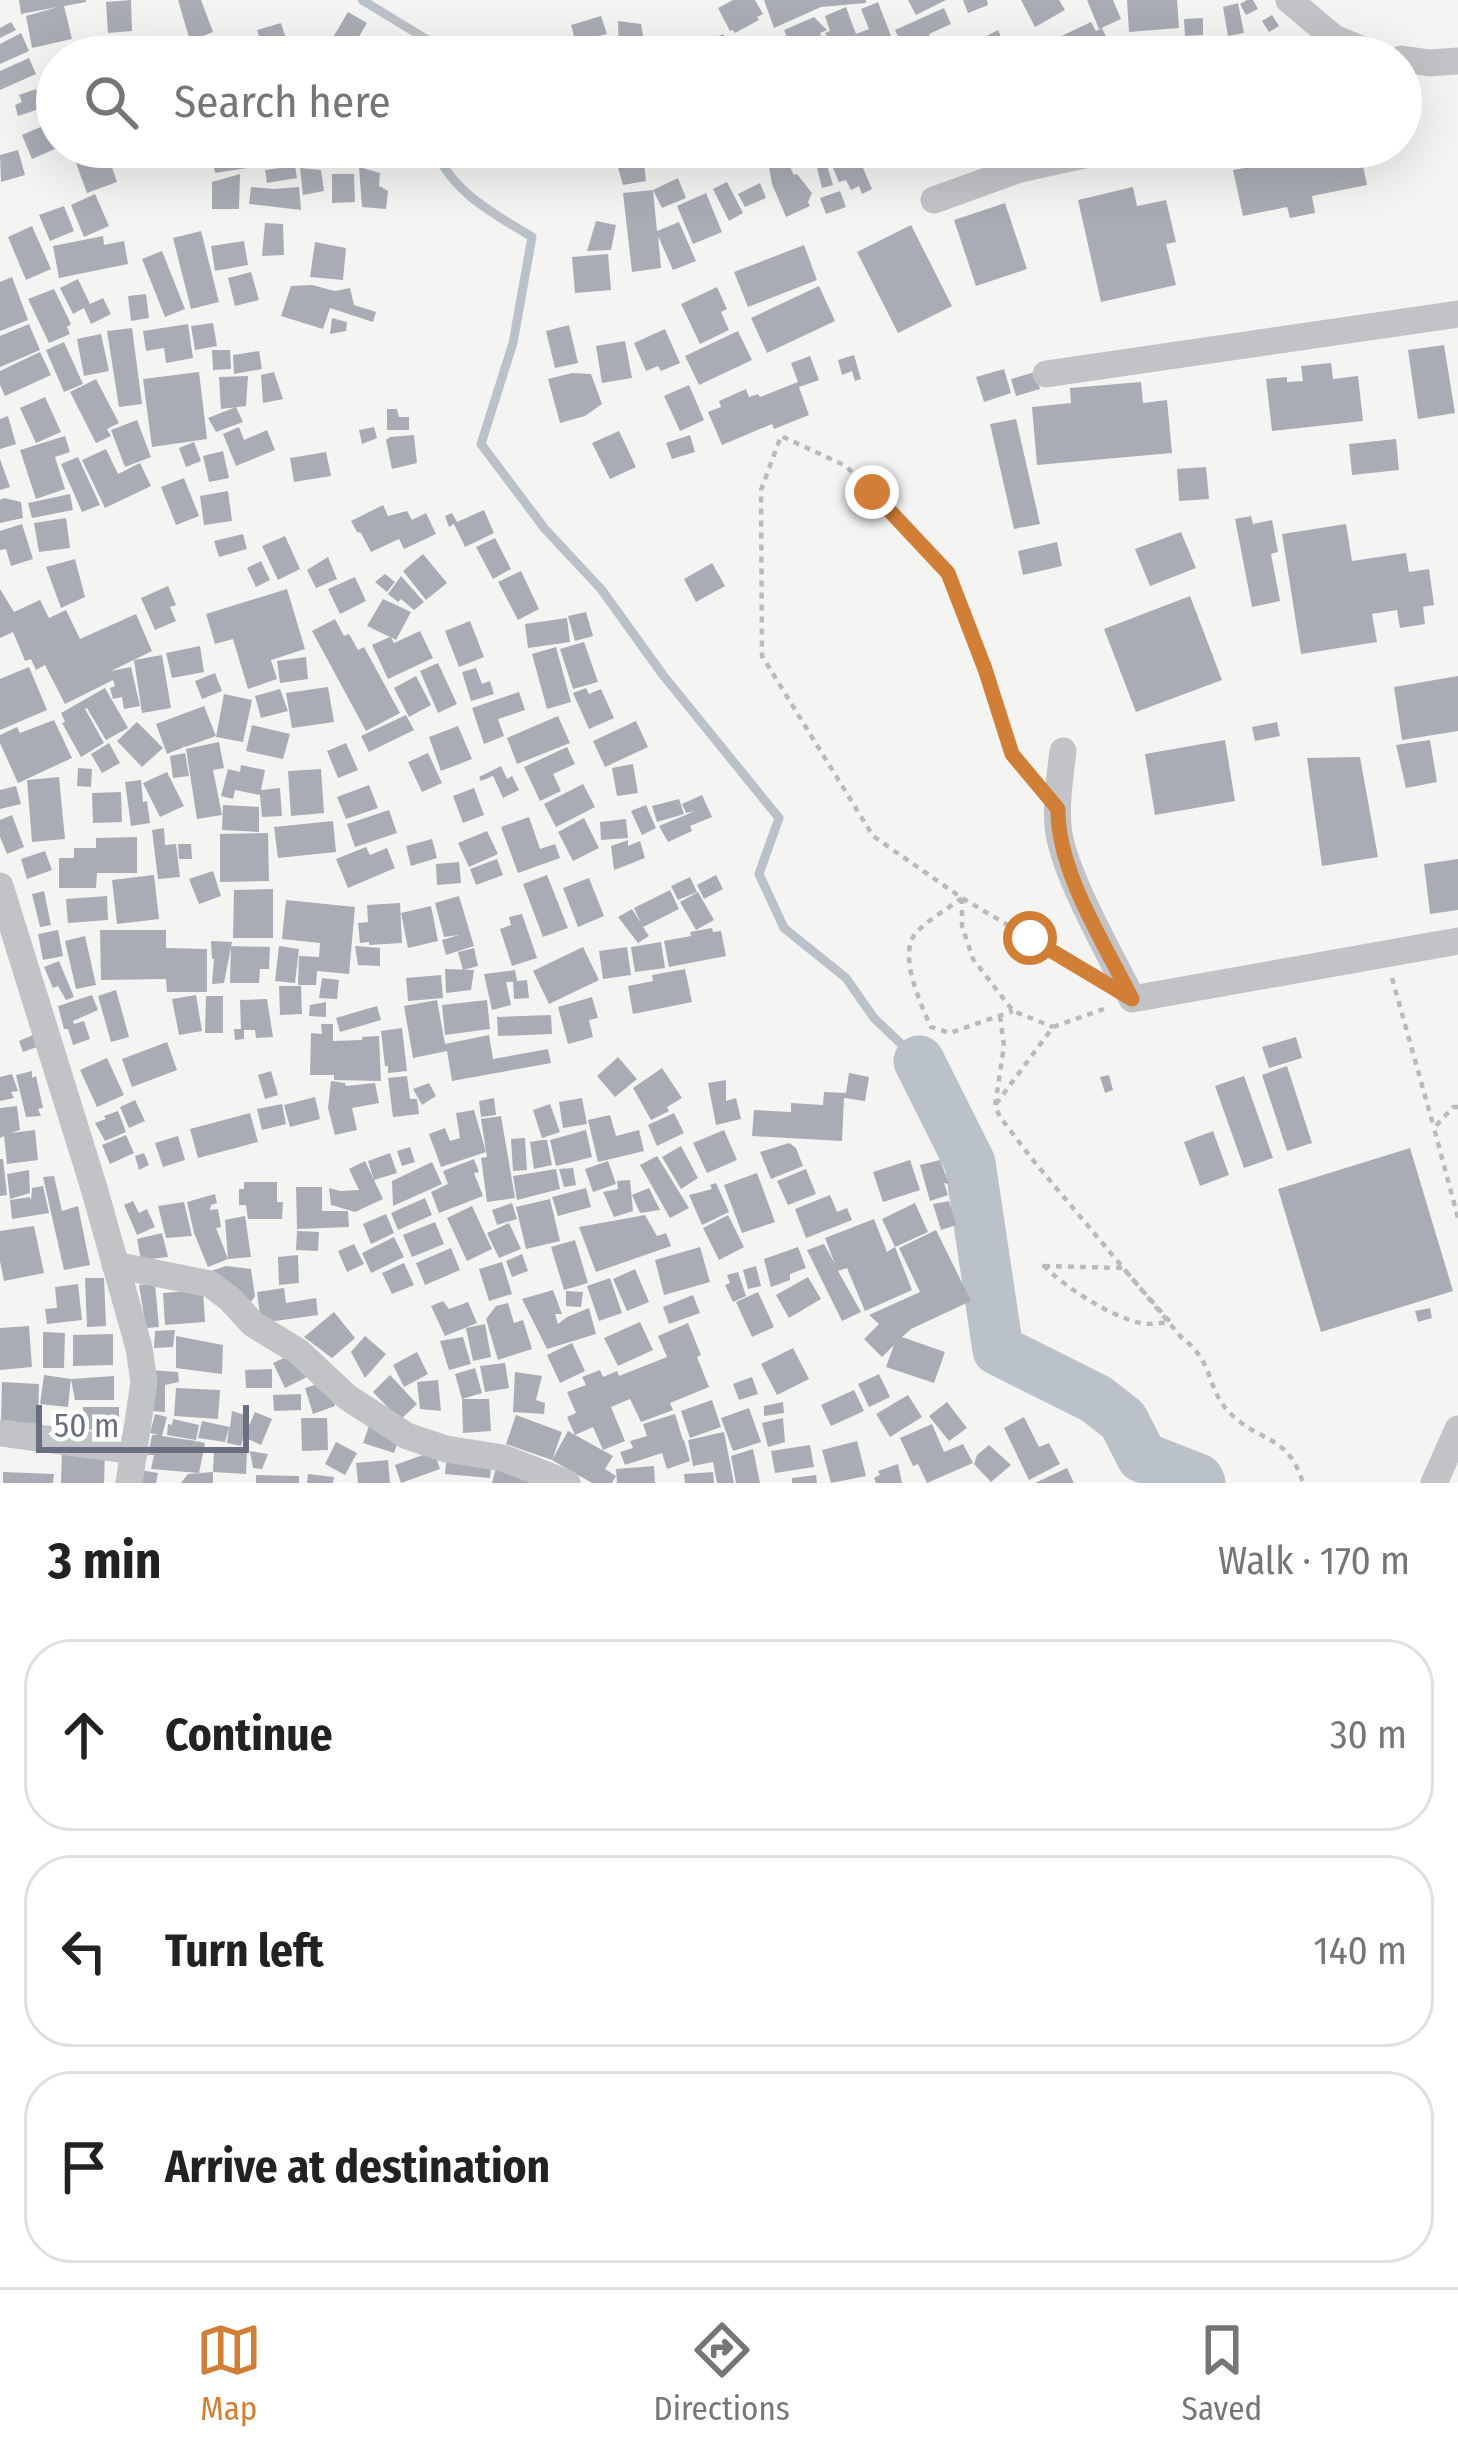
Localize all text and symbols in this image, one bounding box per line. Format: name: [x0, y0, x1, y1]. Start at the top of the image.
search box: [36, 36, 1422, 168]
icon: search: [78, 69, 144, 135]
text: Search here: [174, 75, 391, 129]
route end: [845, 465, 899, 519]
route start: [1003, 911, 1057, 965]
scale bar: [36, 1399, 249, 1452]
text: 50 m: [54, 1406, 119, 1446]
text: 3 min: [48, 1530, 162, 1592]
text: Walk · 170 m: [1218, 1538, 1410, 1584]
icon: ahead: [51, 1702, 117, 1768]
text: Continue: [165, 1708, 333, 1762]
text: 30 m: [1330, 1712, 1407, 1758]
icon: left: [51, 1918, 117, 1984]
text: Turn left: [165, 1924, 324, 1978]
text: 140 m: [1313, 1928, 1407, 1974]
icon: arrive: [51, 2134, 117, 2200]
text: Arrive at destination: [165, 2140, 550, 2194]
tab: Map: [196, 2317, 262, 2429]
tab: Directions: [653, 2317, 790, 2429]
tab: Saved: [1182, 2317, 1262, 2429]

